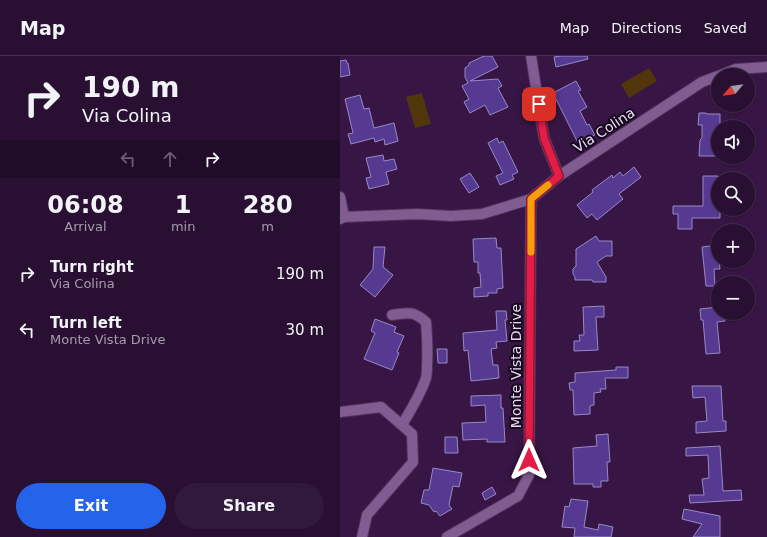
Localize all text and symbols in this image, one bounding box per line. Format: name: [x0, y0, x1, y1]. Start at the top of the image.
text: Map: [20, 17, 65, 39]
text: Map: [560, 20, 589, 36]
text: Directions: [611, 20, 682, 36]
text: Saved: [704, 20, 747, 36]
north arrow: [711, 68, 755, 112]
map controls: [711, 68, 755, 320]
text: 190 m: [82, 71, 179, 104]
icon: right: [16, 72, 68, 124]
pin: [522, 87, 556, 121]
icon: arrive: [528, 93, 550, 115]
street label: Via Colina: [570, 104, 638, 156]
text: Via Colina: [82, 105, 172, 126]
button: sound: [711, 120, 755, 164]
icon: left: [117, 148, 139, 170]
icon: ahead: [159, 148, 181, 170]
icon: right: [201, 148, 223, 170]
button: search: [711, 172, 755, 216]
text: 06:08: [47, 191, 124, 219]
text: 1: [175, 191, 191, 219]
text: 280: [243, 191, 293, 219]
text: Arrival: [64, 219, 107, 234]
text: min: [171, 219, 195, 234]
text: m: [261, 219, 274, 234]
button: +: [711, 224, 755, 268]
text: Turn right: [50, 258, 134, 276]
icon: right: [16, 263, 38, 285]
text: 190 m: [276, 265, 324, 283]
text: Via Colina: [50, 276, 115, 291]
button: −: [711, 276, 755, 320]
street label: Monte Vista Drive: [508, 304, 524, 428]
text: Turn left: [50, 314, 122, 332]
icon: left: [16, 319, 38, 341]
text: 30 m: [286, 321, 324, 339]
text: Monte Vista Drive: [50, 332, 165, 347]
position arrow: [508, 439, 550, 481]
button: Exit: [16, 483, 166, 529]
button: Share: [174, 483, 324, 529]

